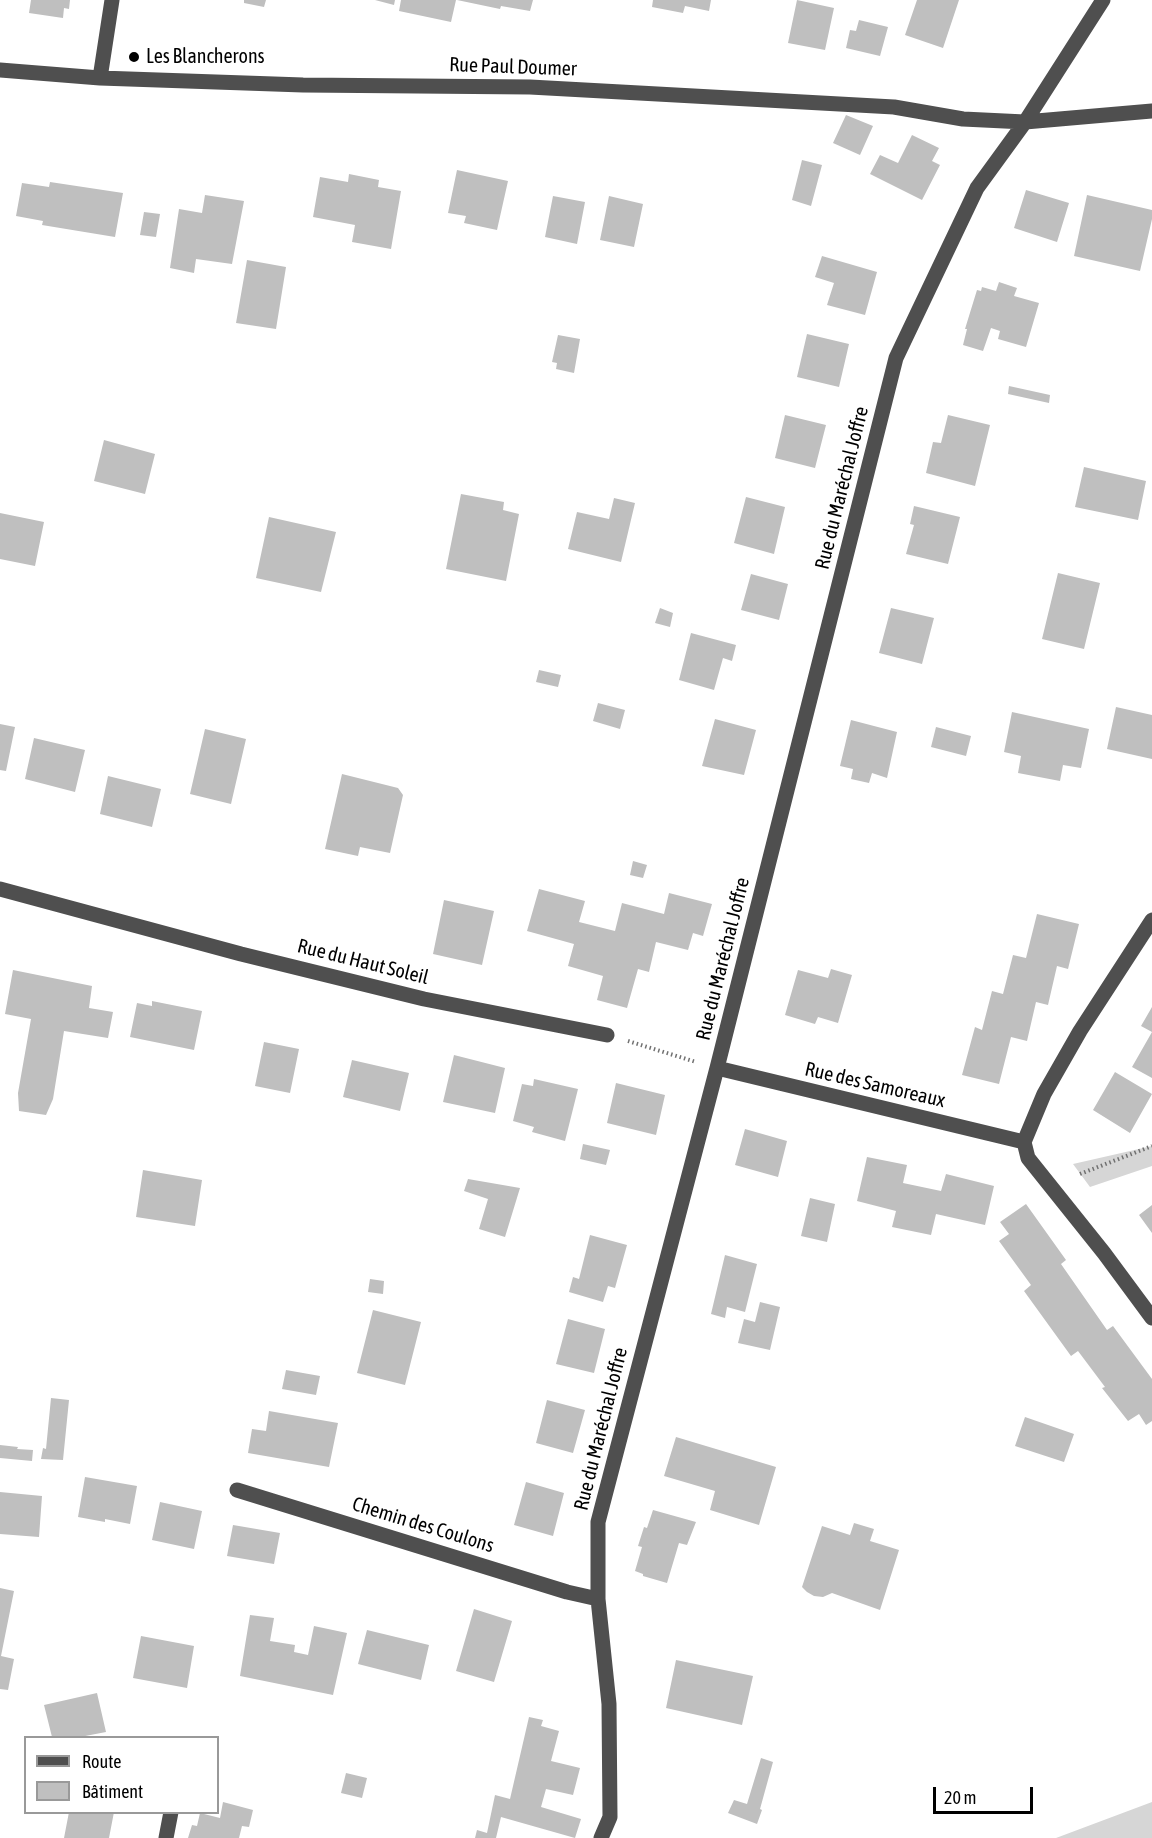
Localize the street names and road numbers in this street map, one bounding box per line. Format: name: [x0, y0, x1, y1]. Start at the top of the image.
street label: Rue Paul Doumer: [449, 53, 577, 81]
street label: Rue du Maréchal Joffre: [810, 404, 874, 572]
street label: Rue du Maréchal Joffre: [691, 875, 755, 1043]
street label: Rue du Haut Soleil: [295, 934, 431, 990]
street label: Rue des Samoreaux: [802, 1057, 948, 1113]
street label: Rue du Maréchal Joffre: [569, 1345, 633, 1513]
street label: Chemin des Coulons: [349, 1492, 497, 1558]

